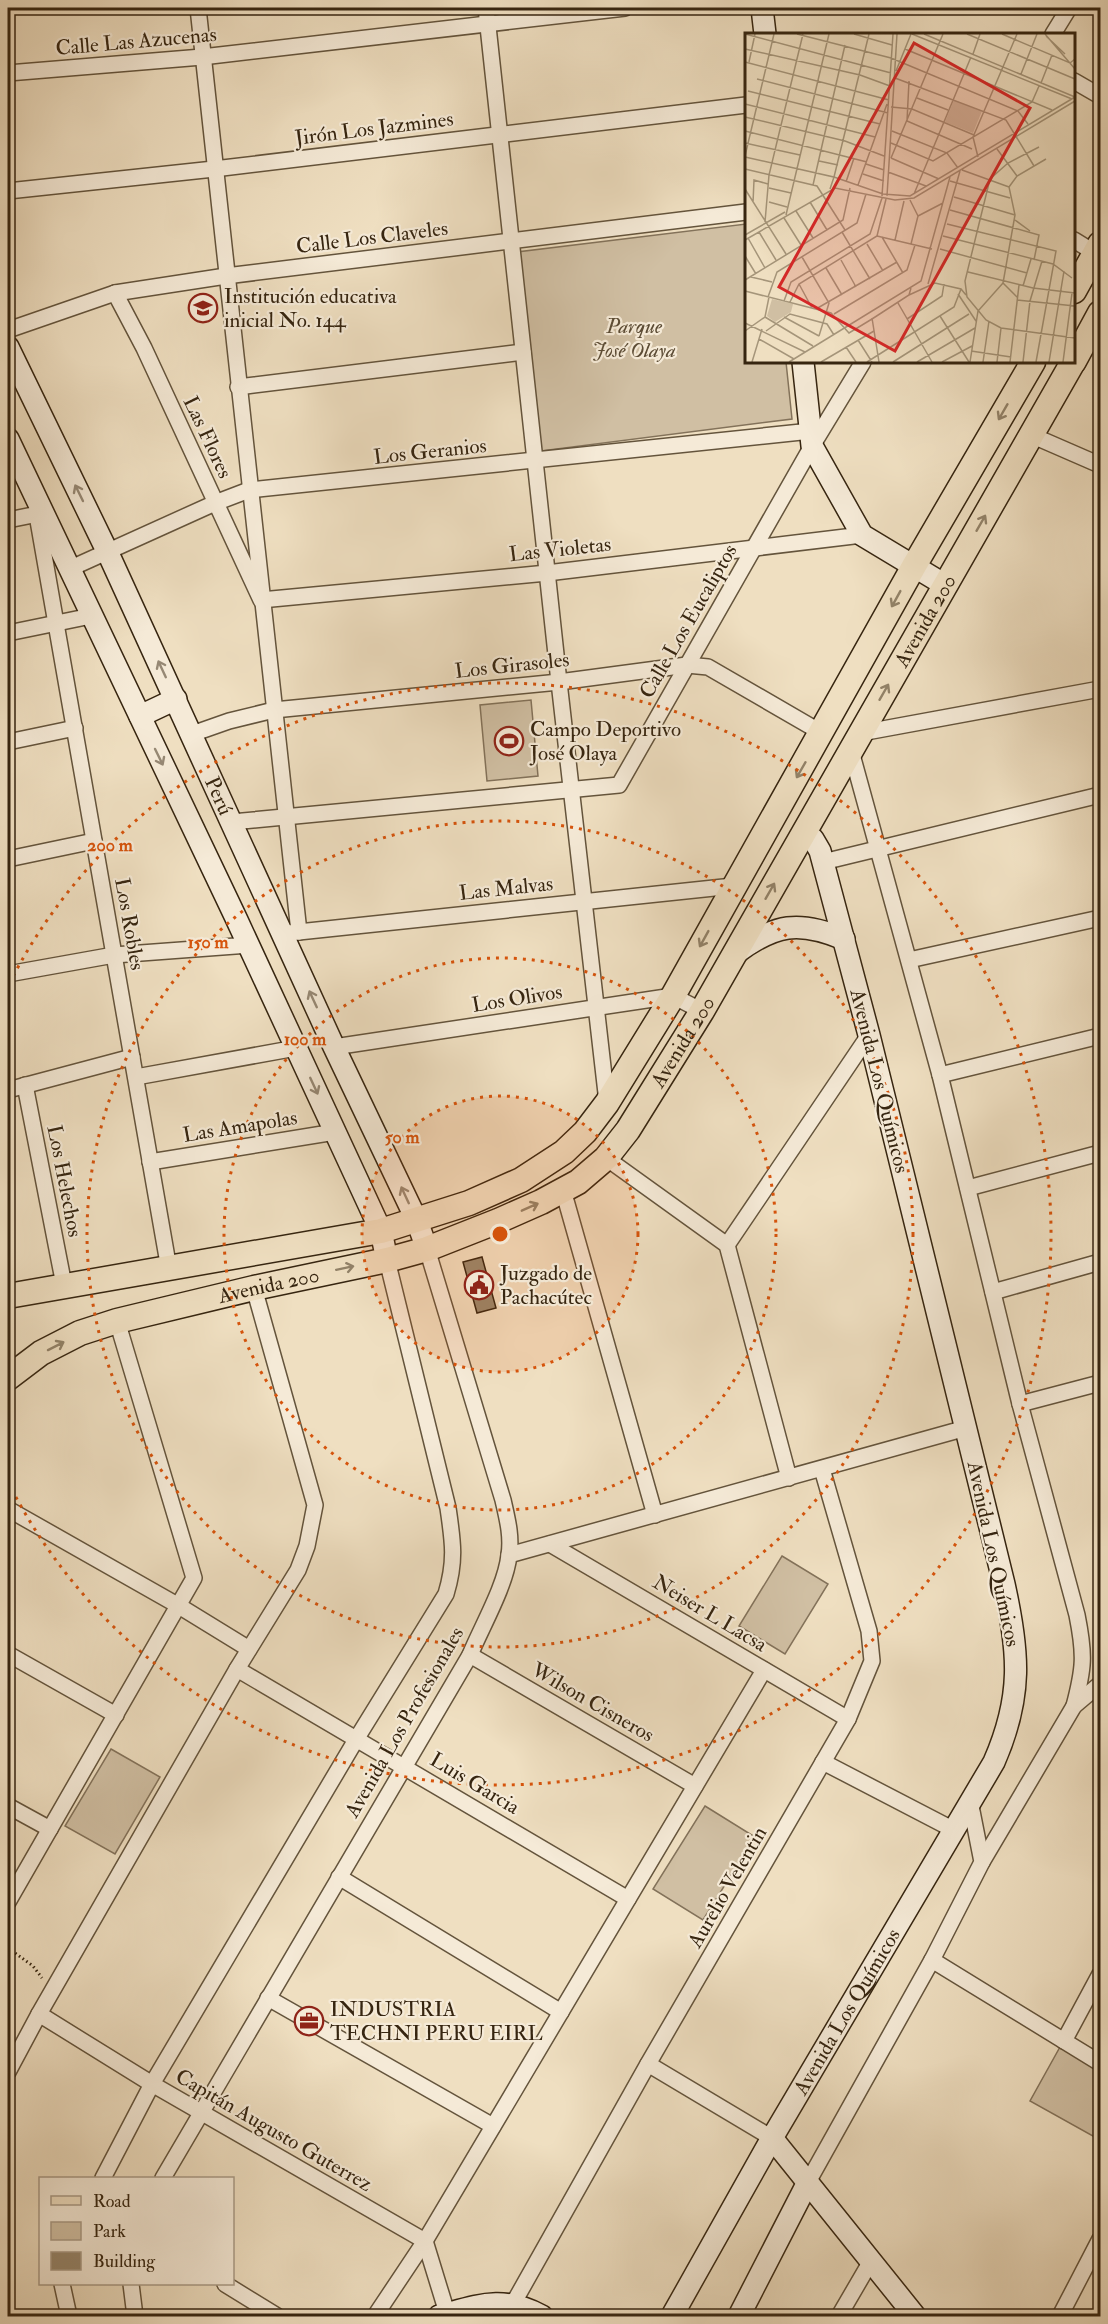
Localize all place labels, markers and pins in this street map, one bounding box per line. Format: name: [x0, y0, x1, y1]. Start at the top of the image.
place label: Institución educativa inicial No. 144: [224, 283, 397, 334]
school or university icon: Institución educativa inicial No. 144: [187, 292, 219, 324]
place label: Campo Deportivo José Olaya: [529, 716, 681, 767]
sports icon: Campo Deportivo José Olaya: [493, 725, 525, 757]
centre of rings: [490, 1224, 510, 1244]
place label: Juzgado de Pachacútec: [499, 1260, 592, 1311]
public building icon: Juzgado de Pachacútec: [463, 1269, 495, 1301]
place label: INDUSTRIA TECHNI PERU EIRL: [330, 1996, 543, 2047]
office icon: INDUSTRIA TECHNI PERU EIRL: [293, 2005, 325, 2037]

